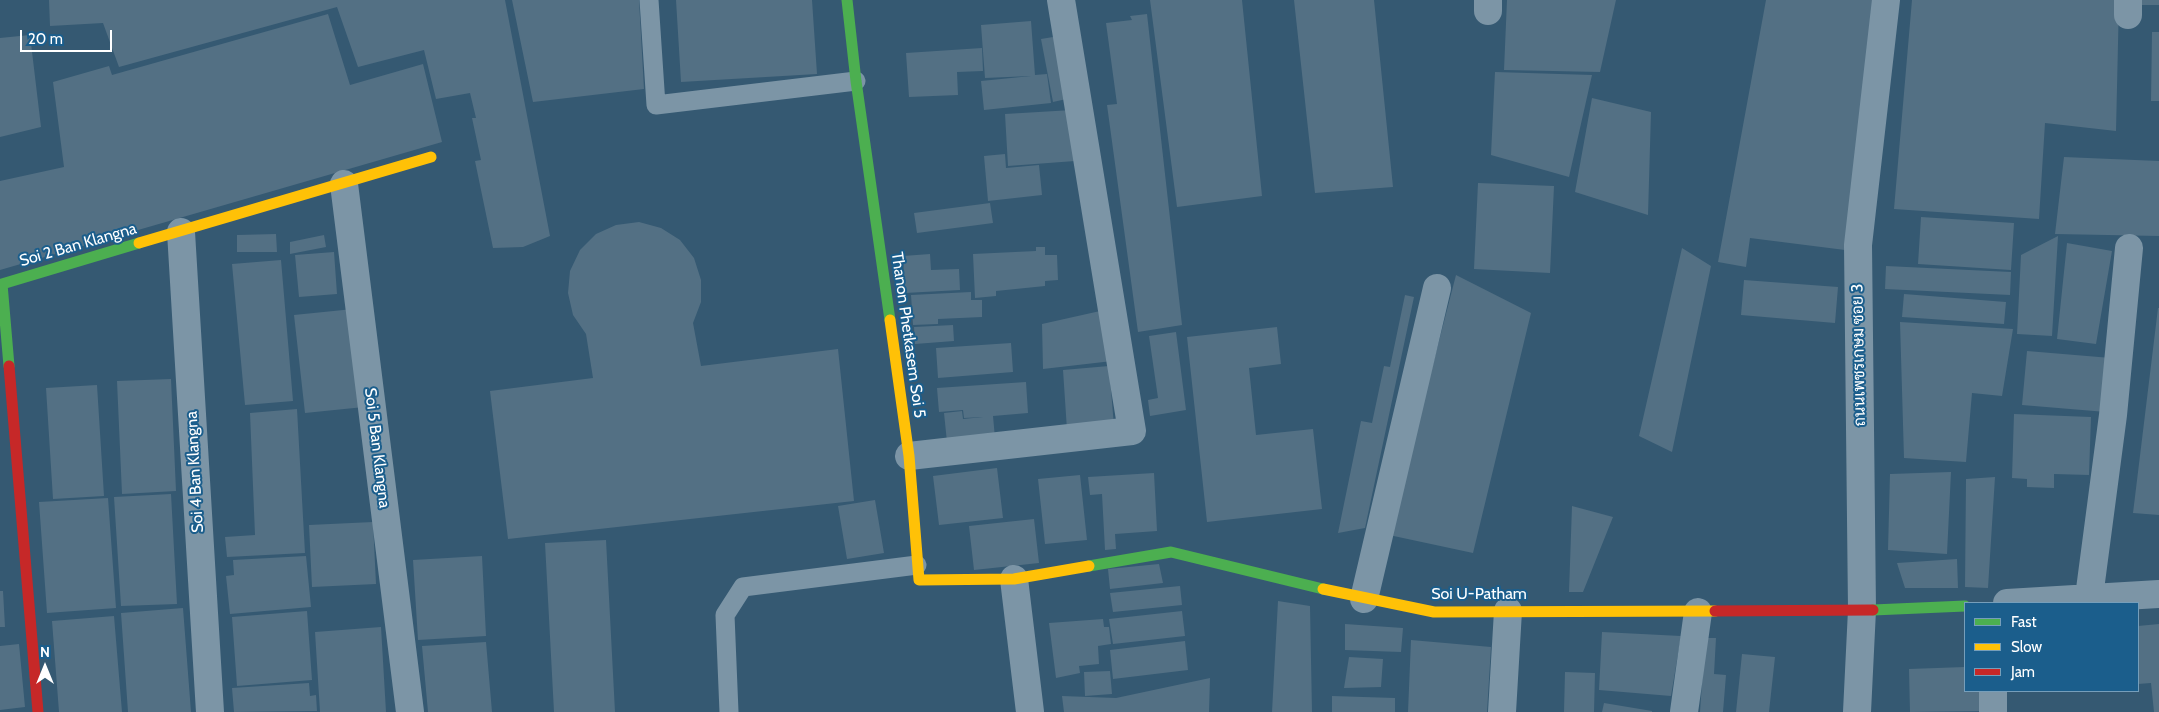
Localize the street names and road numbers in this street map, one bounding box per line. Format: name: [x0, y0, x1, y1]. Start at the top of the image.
street label: Soi 2 Ban Klangna: [17, 219, 139, 271]
street label: Thanon Phetkasem Soi 5: [887, 251, 929, 419]
street label: ถนนเพชรเกษม ซอย 3: [1848, 283, 1870, 427]
street label: Soi 5 Ban Klangna: [360, 387, 394, 509]
street label: Soi 4 Ban Klangna: [182, 411, 208, 533]
street label: Soi U-Patham: [1431, 584, 1527, 604]

